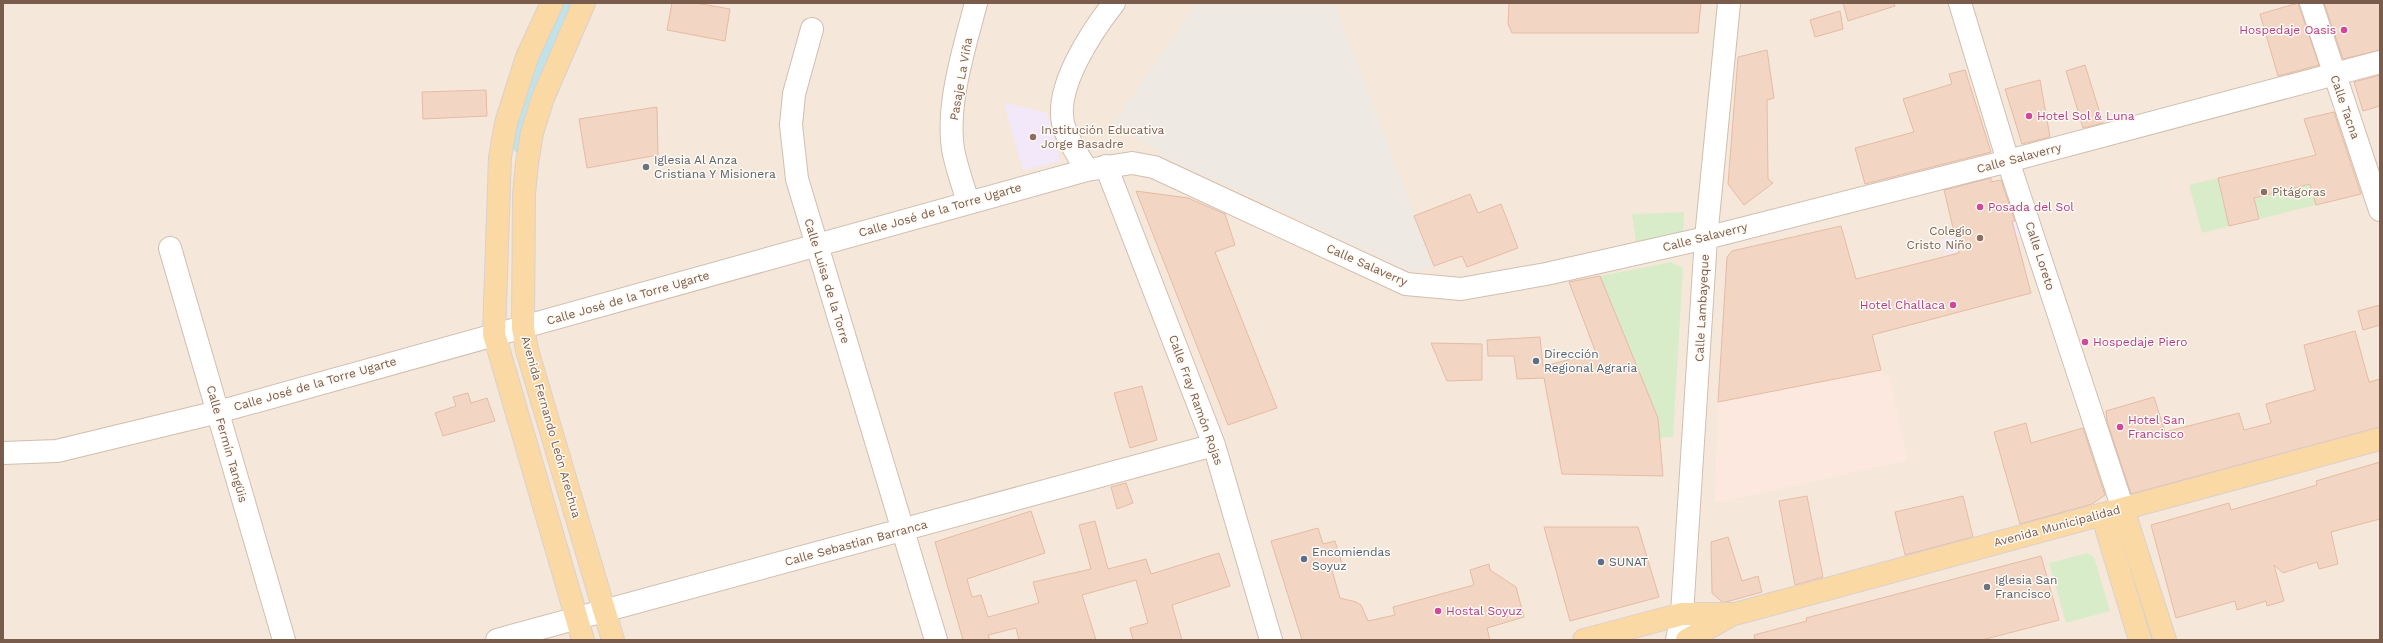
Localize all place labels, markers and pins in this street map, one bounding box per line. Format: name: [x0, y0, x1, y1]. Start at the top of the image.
place label: Hospedaje Oasis: [2239, 23, 2336, 37]
marker: Hospedaje Oasis: [2339, 25, 2349, 35]
place label: Hotel Sol & Luna: [2037, 109, 2135, 123]
marker: Hotel Sol & Luna: [2024, 111, 2034, 121]
place label: Institución Educativa Jorge Basadre: [1041, 123, 1164, 151]
marker: Institución Educativa Jorge Basadre: [1028, 132, 1038, 142]
place label: Iglesia Al Anza Cristiana Y Misionera: [654, 153, 776, 181]
marker: Iglesia Al Anza Cristiana Y Misionera: [641, 162, 651, 172]
place label: Pitágoras: [2272, 185, 2326, 199]
marker: Pitágoras: [2259, 187, 2269, 197]
place label: Posada del Sol: [1988, 200, 2074, 214]
marker: Posada del Sol: [1975, 202, 1985, 212]
place label: Colegio Cristo Niño: [1906, 224, 1972, 252]
marker: Colegio Cristo Niño: [1975, 233, 1985, 243]
place label: Hotel Challaca: [1860, 298, 1945, 312]
marker: Hotel Challaca: [1948, 300, 1958, 310]
place label: Hospedaje Piero: [2093, 335, 2188, 349]
marker: Hospedaje Piero: [2080, 337, 2090, 347]
place label: Dirección Regional Agraria: [1544, 347, 1637, 375]
marker: Dirección Regional Agraria: [1531, 356, 1541, 366]
place label: Hotel San Francisco: [2128, 413, 2185, 441]
marker: Hotel San Francisco: [2115, 422, 2125, 432]
place label: Encomiendas Soyuz: [1312, 545, 1391, 573]
marker: Encomiendas Soyuz: [1299, 554, 1309, 564]
place label: SUNAT: [1609, 555, 1648, 569]
marker: SUNAT: [1596, 557, 1606, 567]
place label: Iglesia San Francisco: [1995, 573, 2057, 601]
marker: Iglesia San Francisco: [1982, 582, 1992, 592]
place label: Hostal Soyuz: [1446, 604, 1522, 618]
marker: Hostal Soyuz: [1433, 606, 1443, 616]

